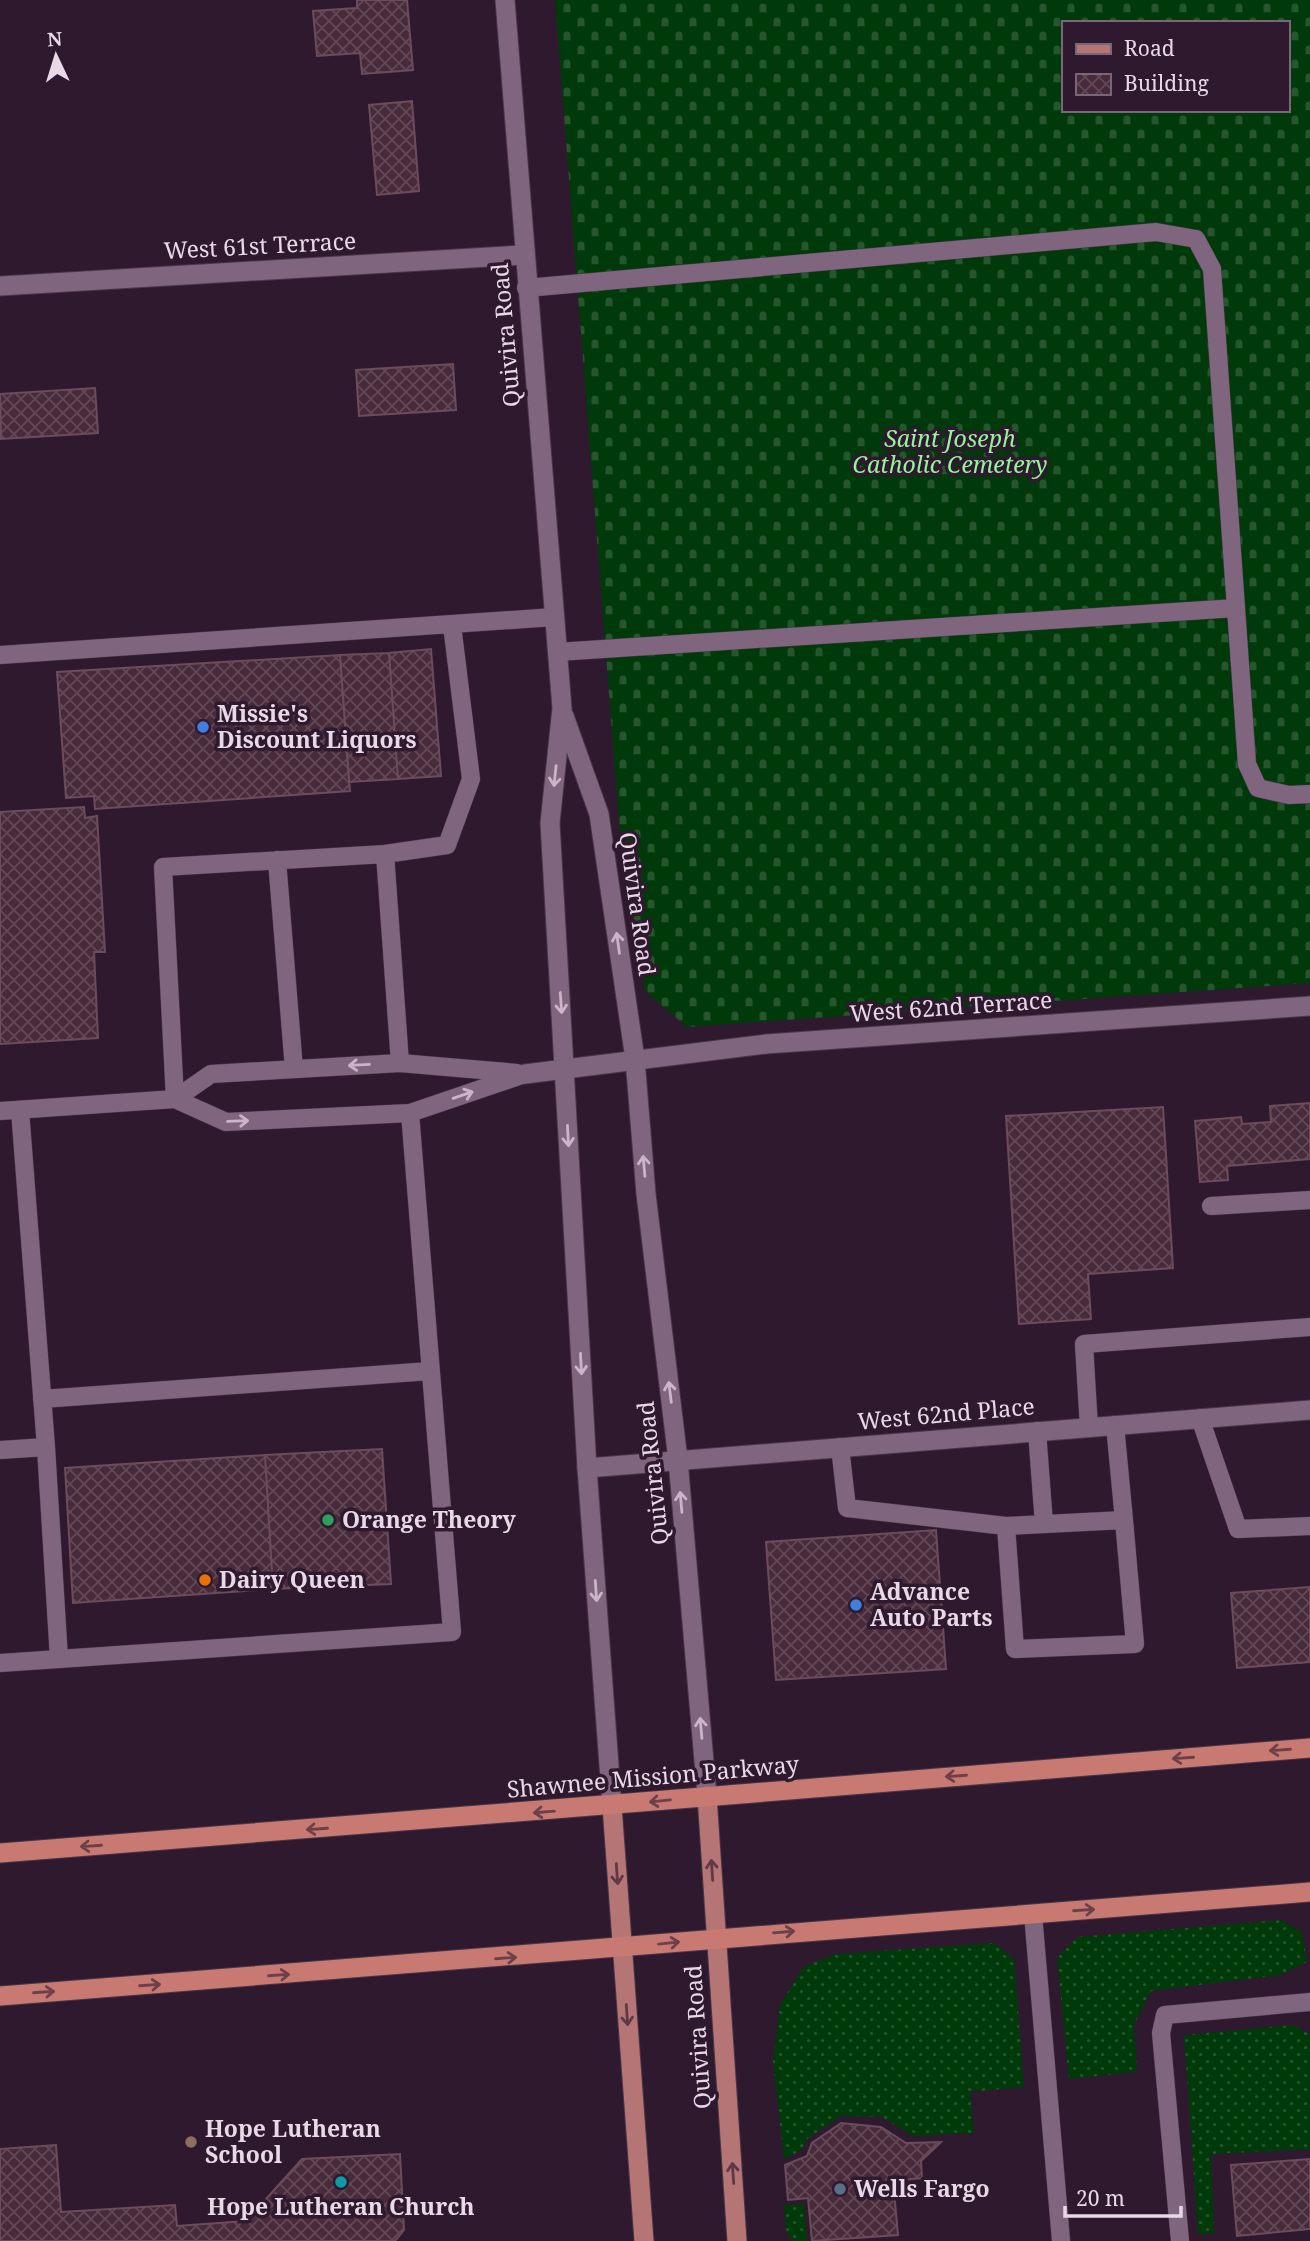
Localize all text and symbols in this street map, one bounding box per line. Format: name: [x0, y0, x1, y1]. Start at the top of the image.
north arrow: [21, 21, 91, 91]
legend: [1062, 21, 1289, 112]
text: N: [46, 26, 63, 53]
text: Road: [1124, 34, 1175, 62]
text: Building: [1124, 69, 1209, 97]
street label: West 61st Terrace: [163, 224, 357, 266]
street label: Quivira Road: [483, 262, 527, 408]
park label: Saint Joseph Catholic Cemetery: [853, 422, 1047, 480]
place label: Missie's Discount Liquors: [217, 697, 417, 755]
marker: Missie's Discount Liquors: [195, 719, 211, 735]
one-way arrow: [548, 764, 561, 787]
street label: Quivira Road: [612, 830, 664, 978]
one-way arrow: [611, 932, 624, 955]
street label: West 62nd Terrace: [848, 983, 1053, 1029]
one-way arrow: [555, 991, 568, 1014]
one-way arrow: [348, 1059, 371, 1072]
one-way arrow: [451, 1088, 473, 1100]
one-way arrow: [227, 1115, 250, 1128]
one-way arrow: [562, 1125, 575, 1148]
one-way arrow: [637, 1156, 650, 1178]
one-way arrow: [575, 1352, 588, 1374]
one-way arrow: [663, 1382, 676, 1404]
street label: West 62nd Place: [856, 1389, 1036, 1437]
street label: Quivira Road: [629, 1400, 675, 1547]
one-way arrow: [675, 1491, 688, 1514]
place label: Orange Theory: [342, 1503, 516, 1535]
marker: Orange Theory: [320, 1512, 336, 1528]
place label: Dairy Queen: [219, 1563, 365, 1595]
marker: Dairy Queen: [197, 1572, 213, 1588]
place label: Advance Auto Parts: [870, 1575, 993, 1633]
one-way arrow: [590, 1579, 603, 1601]
marker: Advance Auto Parts: [848, 1597, 864, 1613]
one-way arrow: [694, 1718, 707, 1740]
one-way arrow: [1270, 1744, 1292, 1757]
street label: Shawnee Mission Parkway: [506, 1747, 800, 1805]
one-way arrow: [1172, 1752, 1195, 1765]
one-way arrow: [945, 1770, 968, 1783]
one-way arrow: [649, 1795, 671, 1808]
one-way arrow: [533, 1806, 556, 1819]
one-way arrow: [307, 1823, 329, 1836]
one-way arrow: [80, 1840, 102, 1853]
one-way arrow: [705, 1859, 718, 1882]
one-way arrow: [611, 1862, 624, 1885]
one-way arrow: [1072, 1903, 1095, 1916]
one-way arrow: [772, 1925, 795, 1938]
one-way arrow: [658, 1936, 680, 1949]
one-way arrow: [494, 1951, 517, 1964]
street label: Quivira Road: [676, 1964, 718, 2110]
one-way arrow: [267, 1968, 290, 1981]
one-way arrow: [138, 1978, 161, 1991]
one-way arrow: [32, 1986, 55, 1999]
one-way arrow: [621, 2004, 634, 2026]
place label: Hope Lutheran School: [205, 2112, 381, 2170]
marker: Hope Lutheran School: [183, 2134, 199, 2150]
one-way arrow: [726, 2162, 739, 2185]
place label: Wells Fargo: [854, 2172, 990, 2204]
marker: Hope Lutheran Church: [333, 2174, 349, 2190]
scale bar: [1065, 2174, 1180, 2218]
marker: Wells Fargo: [832, 2181, 848, 2197]
text: 20 m: [1076, 2184, 1125, 2212]
place label: Hope Lutheran Church: [207, 2190, 475, 2222]

